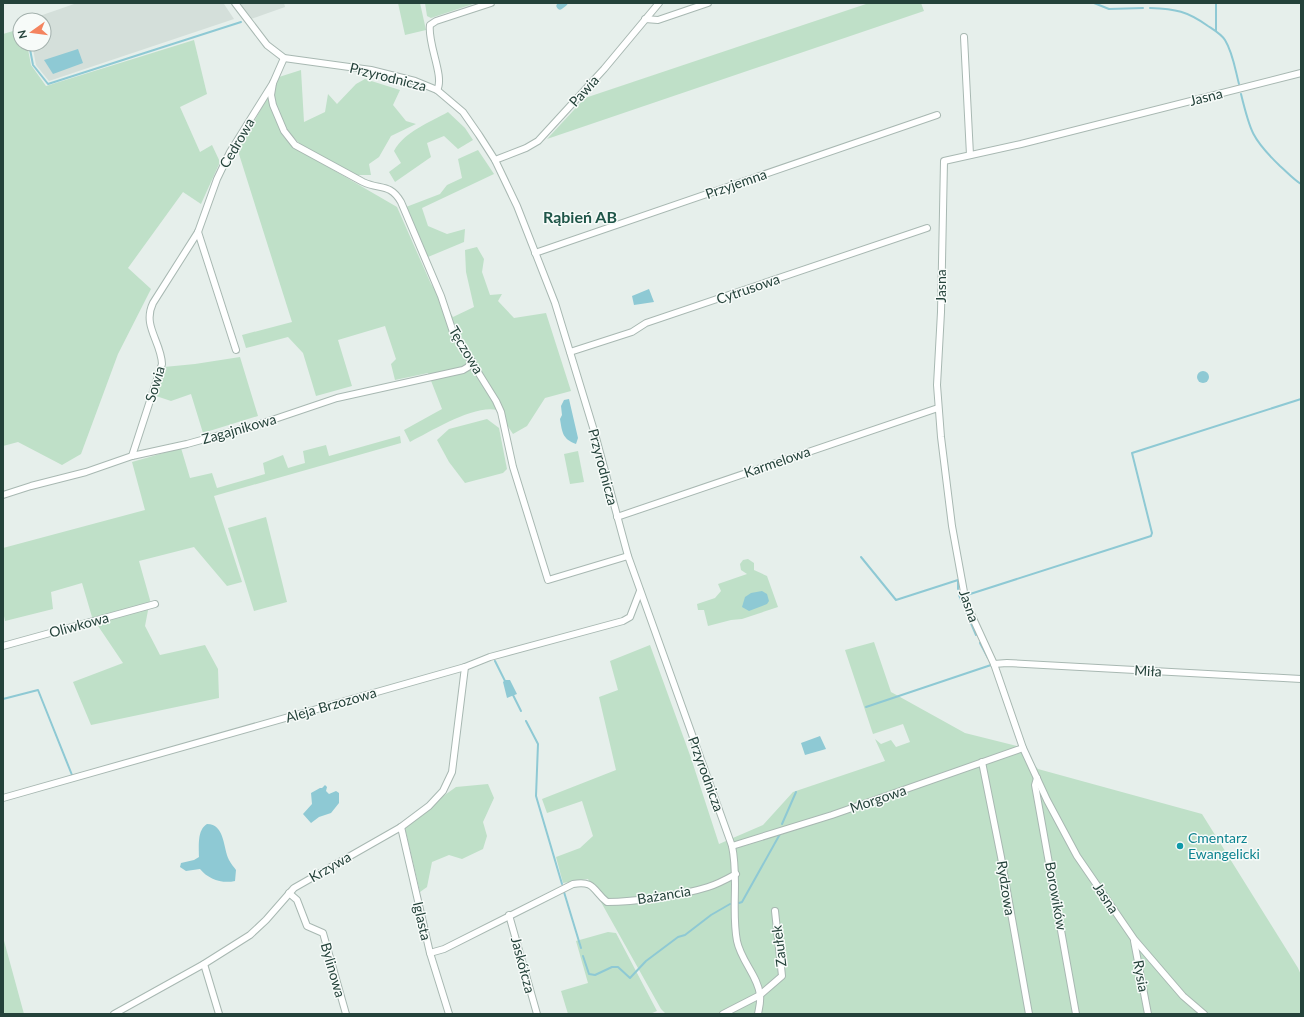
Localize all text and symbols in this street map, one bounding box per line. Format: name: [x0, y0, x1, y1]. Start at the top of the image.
north arrow: [12, 12, 52, 52]
text: N: [14, 29, 29, 40]
street label: Przyrodnicza: [348, 59, 428, 94]
street label: Pawia: [565, 71, 602, 110]
street label: Jasna: [1188, 84, 1224, 109]
street label: Cedrowa: [215, 115, 258, 171]
street label: Przyjemna: [703, 165, 769, 202]
district label: Rąbień AB: [543, 207, 617, 226]
street label: Jasna: [932, 269, 949, 303]
street label: Cytrusowa: [714, 270, 782, 307]
street label: Tęczowa: [446, 323, 487, 377]
street label: Sowia: [141, 364, 168, 404]
street label: Zagajnikowa: [200, 410, 278, 447]
street label: Przyrodnicza: [585, 427, 622, 507]
street label: Karmelowa: [741, 442, 812, 481]
street label: Jasna: [956, 587, 983, 624]
street label: Oliwkowa: [47, 608, 111, 641]
street label: Miła: [1134, 661, 1162, 680]
street label: Aleja Brzozowa: [283, 683, 378, 726]
street label: Przyrodnicza: [685, 734, 728, 814]
street label: Morgowa: [847, 781, 908, 816]
place label: Cmentarz Ewangelicki: [1188, 829, 1260, 862]
marker: Cmentarz Ewangelicki: [1175, 841, 1185, 851]
street label: Krzywa: [306, 848, 354, 885]
street label: Rydzowa: [994, 859, 1019, 917]
street label: Borowików: [1042, 860, 1071, 932]
street label: Jasna: [1090, 879, 1123, 916]
street label: Bażancia: [636, 882, 692, 907]
street label: Iglasta: [410, 900, 435, 942]
street label: Zaułek: [767, 923, 789, 968]
street label: Jaskółcza: [508, 935, 539, 995]
street label: Bylinowa: [318, 940, 349, 999]
street label: Rysia: [1130, 959, 1153, 993]

